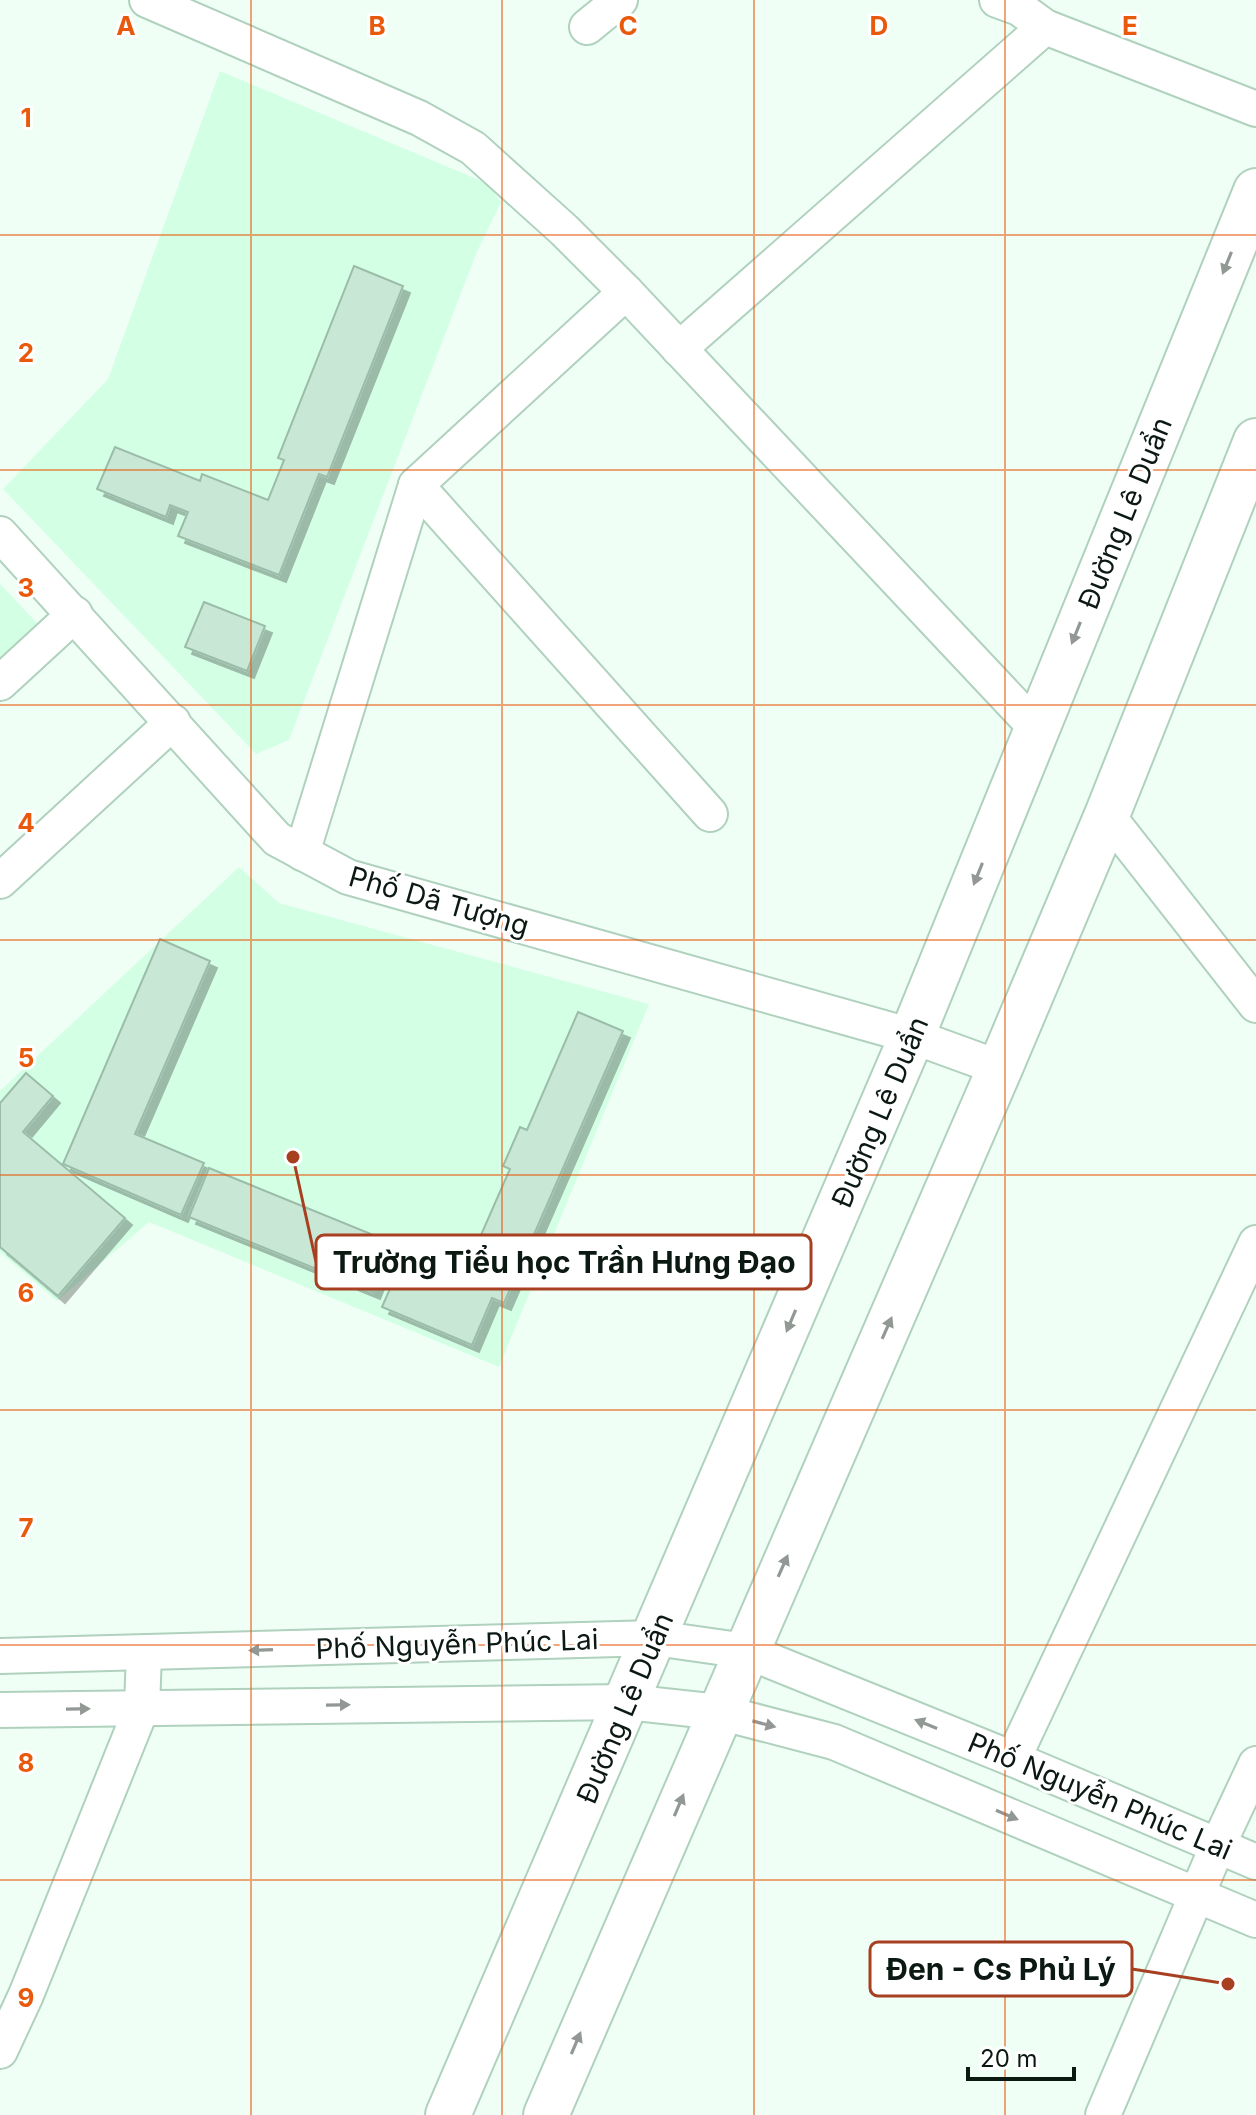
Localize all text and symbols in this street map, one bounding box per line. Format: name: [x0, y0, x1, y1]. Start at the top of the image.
text: A: [116, 10, 136, 41]
text: B: [368, 10, 386, 41]
text: C: [618, 10, 638, 41]
text: D: [870, 10, 888, 41]
text: E: [1122, 10, 1138, 41]
text: 1: [20, 102, 32, 133]
one-way arrow: [1220, 251, 1233, 275]
text: 2: [18, 337, 34, 368]
street label: Đường Lê Duẩn: [1071, 412, 1179, 614]
text: 3: [18, 572, 34, 603]
one-way arrow: [1069, 621, 1082, 645]
text: 4: [17, 807, 35, 838]
street label: Phố Dã Tượng: [345, 859, 533, 943]
one-way arrow: [971, 862, 984, 886]
street label: Đường Lê Duẩn: [825, 1011, 935, 1213]
text: 5: [18, 1042, 34, 1073]
callout: Trường Tiểu học Trần Hưng Đạo: [316, 1235, 811, 1289]
text: Trường Tiểu học Trần Hưng Đạo: [332, 1244, 796, 1280]
text: 6: [18, 1277, 34, 1308]
one-way arrow: [784, 1309, 797, 1332]
one-way arrow: [880, 1316, 894, 1340]
text: 7: [18, 1512, 34, 1543]
one-way arrow: [776, 1554, 790, 1578]
street label: Đường Lê Duẩn: [570, 1607, 680, 1809]
street label: Phố Nguyễn Phúc Lai: [315, 1622, 599, 1666]
one-way arrow: [248, 1644, 273, 1656]
one-way arrow: [326, 1699, 351, 1712]
one-way arrow: [66, 1702, 91, 1715]
one-way arrow: [914, 1717, 938, 1730]
one-way arrow: [752, 1718, 776, 1731]
street label: Phố Nguyễn Phúc Lai: [963, 1725, 1237, 1867]
text: 8: [18, 1747, 34, 1778]
one-way arrow: [673, 1793, 686, 1817]
one-way arrow: [995, 1808, 1019, 1821]
callout: Đen - Cs Phủ Lý: [870, 1942, 1132, 1996]
text: Đen - Cs Phủ Lý: [886, 1951, 1116, 1987]
text: 9: [18, 1982, 34, 2013]
scale bar: [968, 2031, 1074, 2081]
one-way arrow: [570, 2032, 583, 2055]
text: 20 m: [980, 2044, 1038, 2073]

